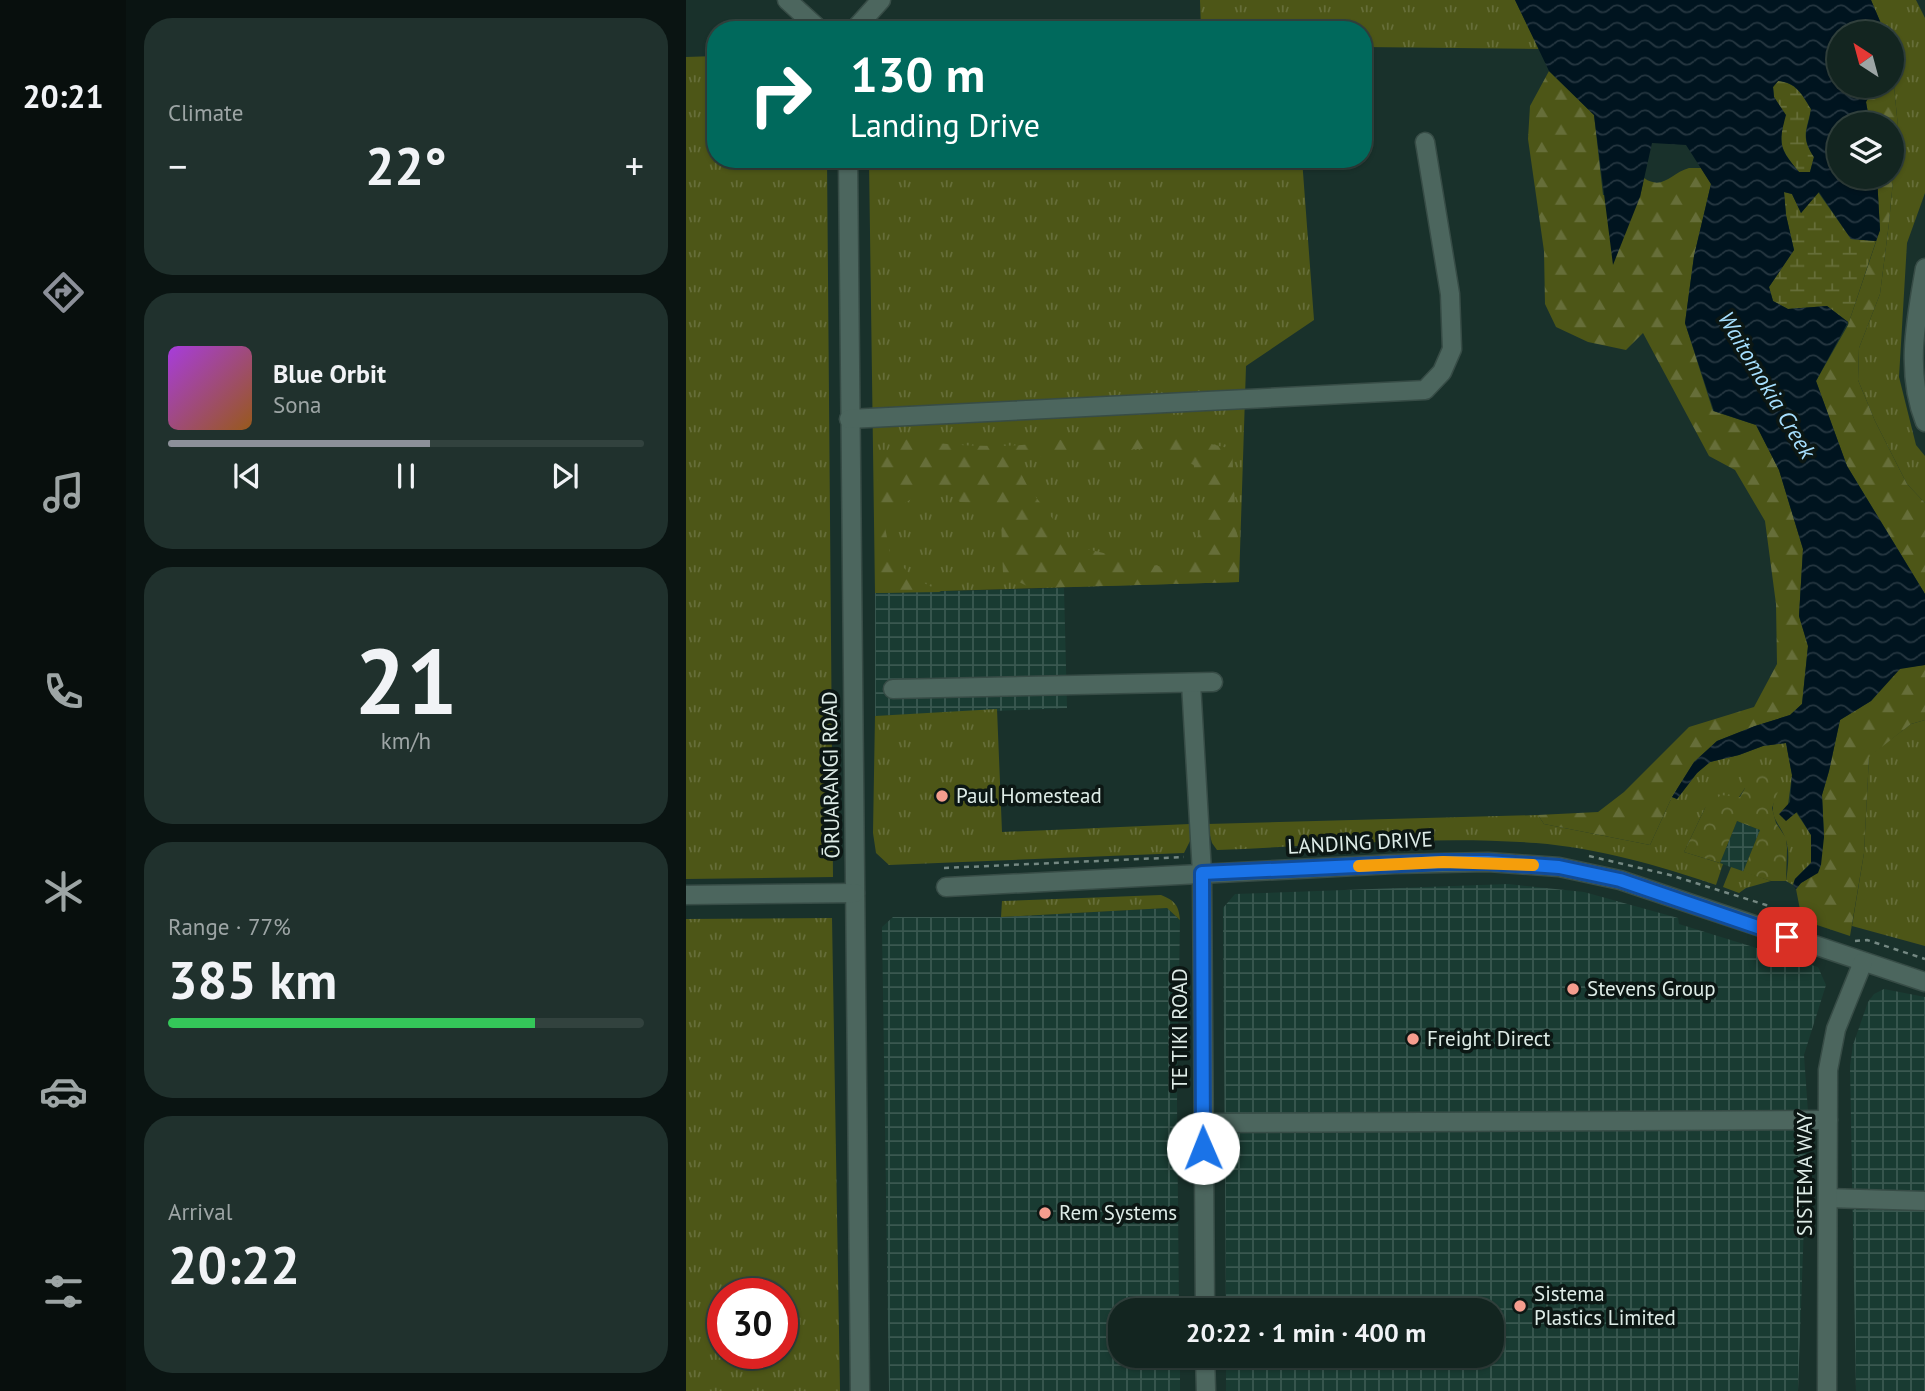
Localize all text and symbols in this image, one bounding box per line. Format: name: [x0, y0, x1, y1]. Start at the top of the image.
north arrow: [1827, 21, 1904, 98]
map controls: [1827, 21, 1904, 189]
text: 130 m: [850, 42, 985, 106]
icon: right: [735, 49, 826, 140]
text: 20:21: [22, 75, 104, 117]
text: Climate: [168, 98, 243, 127]
text: Landing Drive: [850, 104, 1040, 146]
button: layers: [1827, 112, 1904, 189]
text: 22°: [365, 132, 447, 199]
text: −: [168, 141, 187, 190]
text: +: [625, 141, 644, 190]
icon: directions: [39, 268, 88, 317]
water label: Waitomokia Creek: [1712, 306, 1824, 465]
text: Blue Orbit: [273, 357, 386, 390]
text: Sona: [273, 390, 322, 419]
icon: previous: [228, 457, 266, 495]
icon: pause: [387, 457, 425, 495]
icon: next: [546, 457, 584, 495]
icon: music: [39, 468, 88, 517]
text: 21: [354, 621, 458, 739]
icon: phone: [39, 667, 88, 716]
street label: ŌRUARANGI ROAD: [816, 691, 845, 859]
text: km/h: [381, 726, 431, 755]
place label: Paul Homestead: [956, 782, 1102, 809]
marker: Paul Homestead: [934, 788, 950, 804]
street label: LANDING DRIVE: [1287, 825, 1433, 860]
icon: climate: [39, 867, 88, 916]
pin: [1757, 907, 1817, 967]
text: Range · 77%: [168, 912, 291, 941]
icon: arrive: [1768, 918, 1806, 956]
text: 385 km: [168, 946, 337, 1013]
street label: TE TIKI ROAD: [1166, 968, 1193, 1090]
place label: Stevens Group: [1587, 975, 1716, 1002]
marker: Stevens Group: [1565, 981, 1581, 997]
place label: Freight Direct: [1427, 1025, 1550, 1052]
marker: Freight Direct: [1405, 1031, 1421, 1047]
icon: car: [39, 1067, 88, 1116]
position arrow: [1166, 1111, 1240, 1185]
street label: SISTEMA WAY: [1791, 1112, 1818, 1236]
text: Arrival: [168, 1197, 232, 1226]
place label: Rem Systems: [1059, 1199, 1177, 1226]
marker: Rem Systems: [1037, 1205, 1053, 1221]
text: 20:22: [168, 1231, 300, 1298]
icon: filters: [39, 1267, 88, 1316]
speed limit sign: 30: [707, 1278, 798, 1369]
place label: Sistema Plastics Limited: [1534, 1280, 1676, 1331]
marker: Sistema Plastics Limited: [1512, 1298, 1528, 1314]
text: 20:22 · 1 min · 400 m: [1186, 1316, 1426, 1349]

